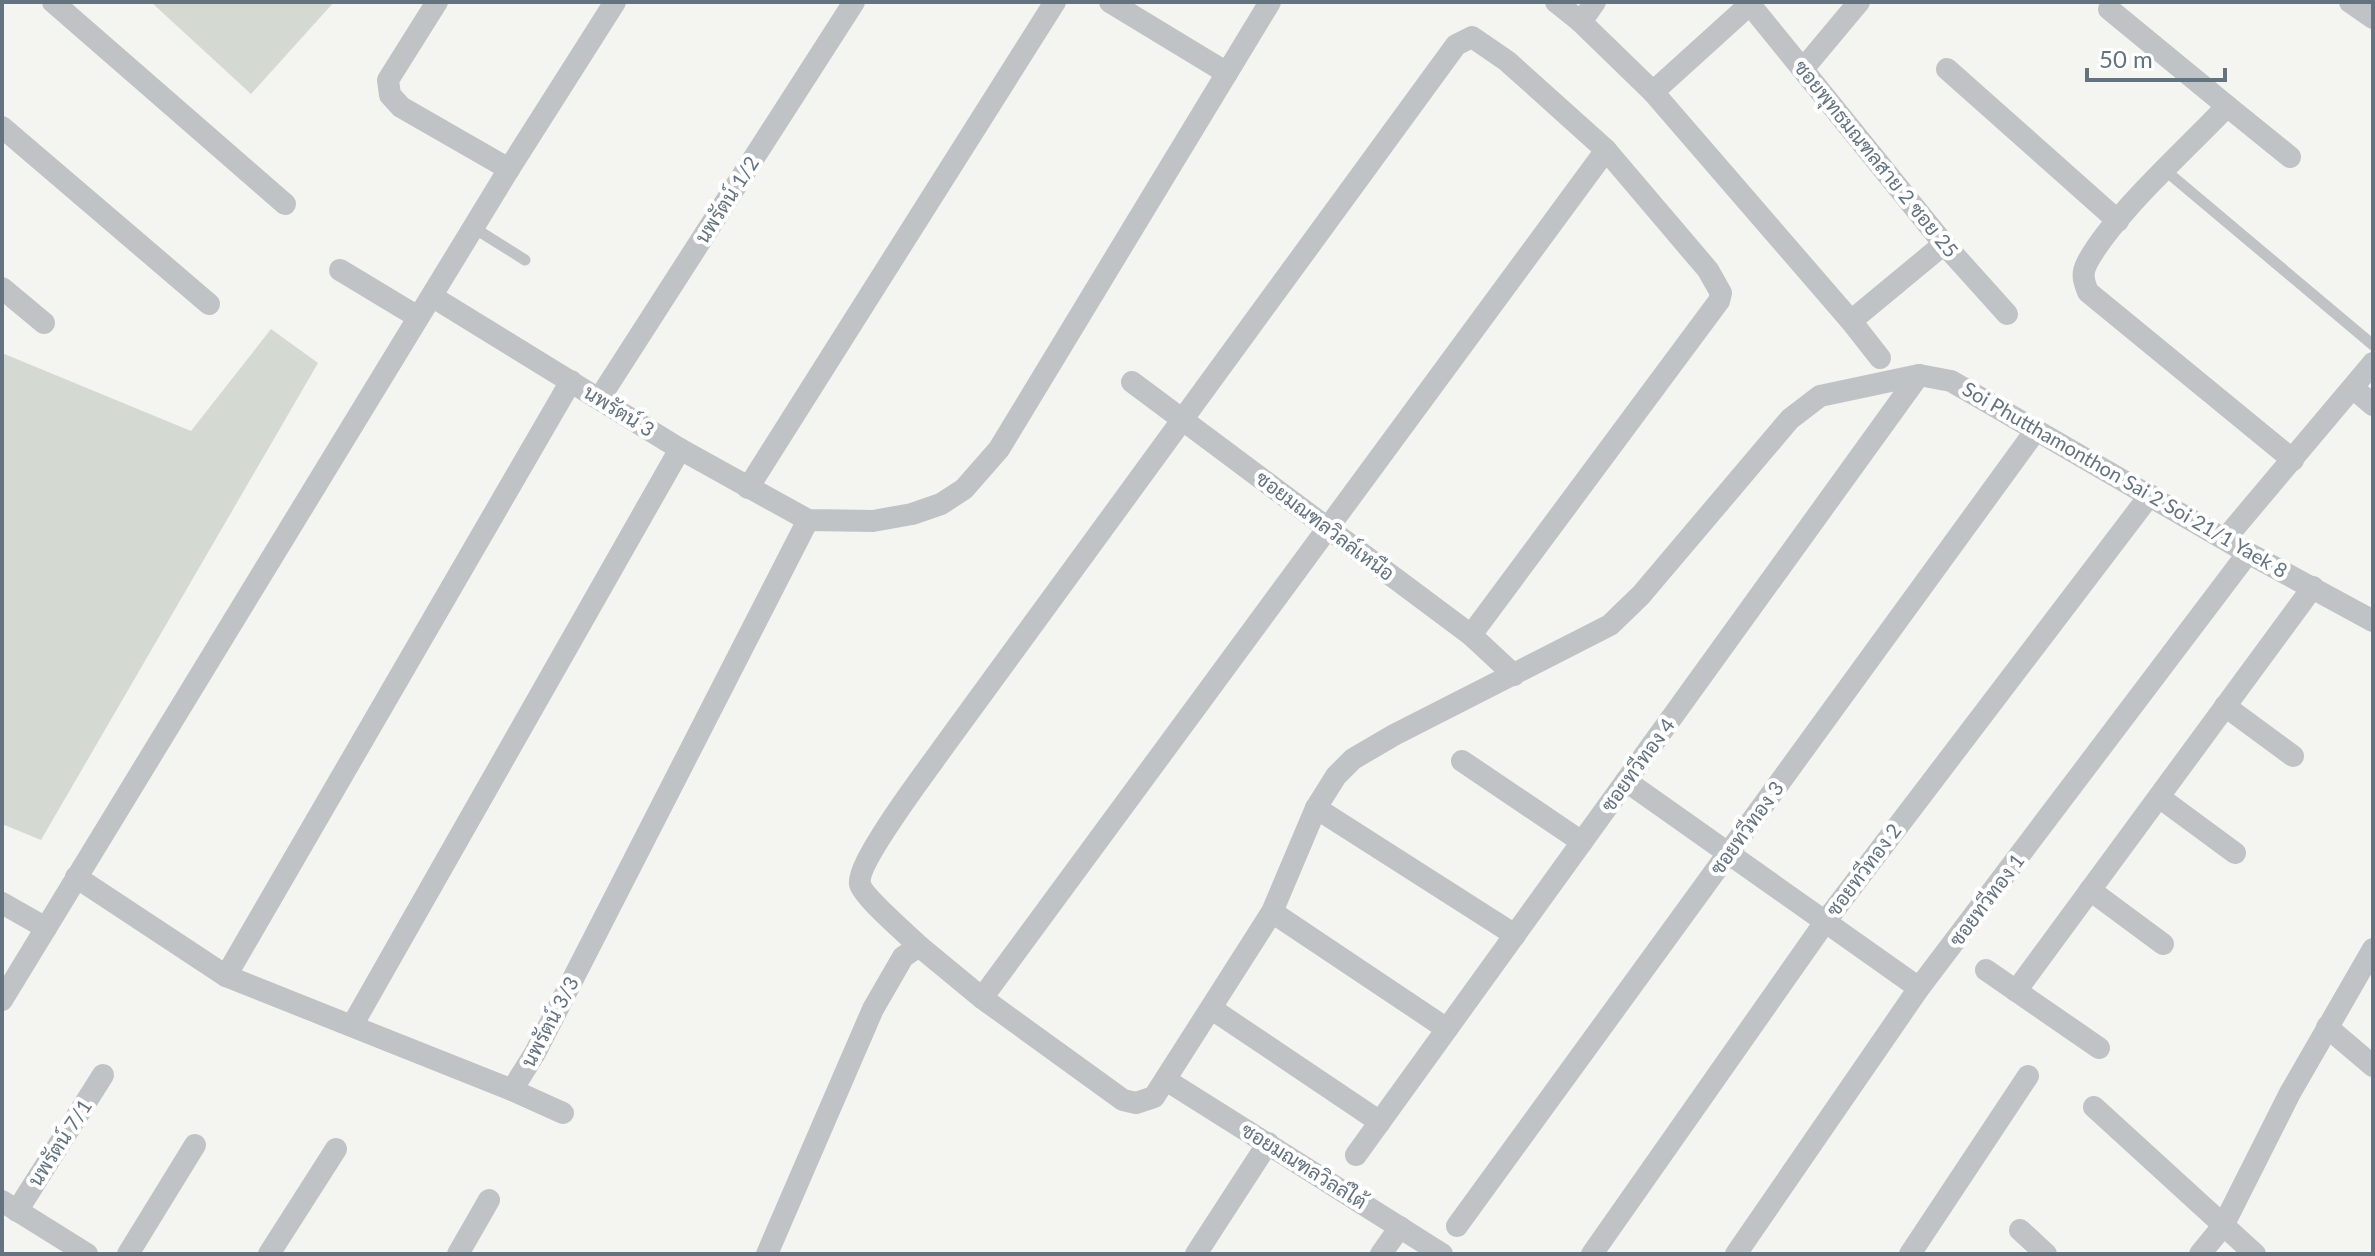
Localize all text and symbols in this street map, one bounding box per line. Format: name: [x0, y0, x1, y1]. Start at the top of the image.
scale bar: [2087, 32, 2225, 82]
text: 50 m: [2099, 44, 2153, 73]
street label: ซอยพุทธมณฑลสาย 2 ซอย 25: [1787, 55, 1964, 264]
street label: นพรัตน์ 1/2: [688, 151, 763, 248]
street label: Soi Phutthamonthon Sai 2 Soi 21/1 Yaek 8: [1959, 376, 2292, 582]
street label: นพรัตน์ 3: [580, 378, 660, 441]
street label: ซอยมณฑลวิลล์เหนือ: [1252, 465, 1400, 585]
street label: ซอยทวีทอง 4: [1595, 713, 1679, 816]
street label: ซอยทวีทอง 3: [1704, 776, 1788, 879]
street label: ซอยทวีทอง 2: [1821, 818, 1906, 920]
street label: ซอยทวีทอง 1: [1944, 848, 2029, 950]
street label: นพรัตน์ 3/3: [514, 972, 583, 1071]
street label: นพรัตน์ 7/1: [21, 1094, 96, 1191]
street label: ซอยมณฑลวิลล์ใต้: [1237, 1116, 1373, 1214]

